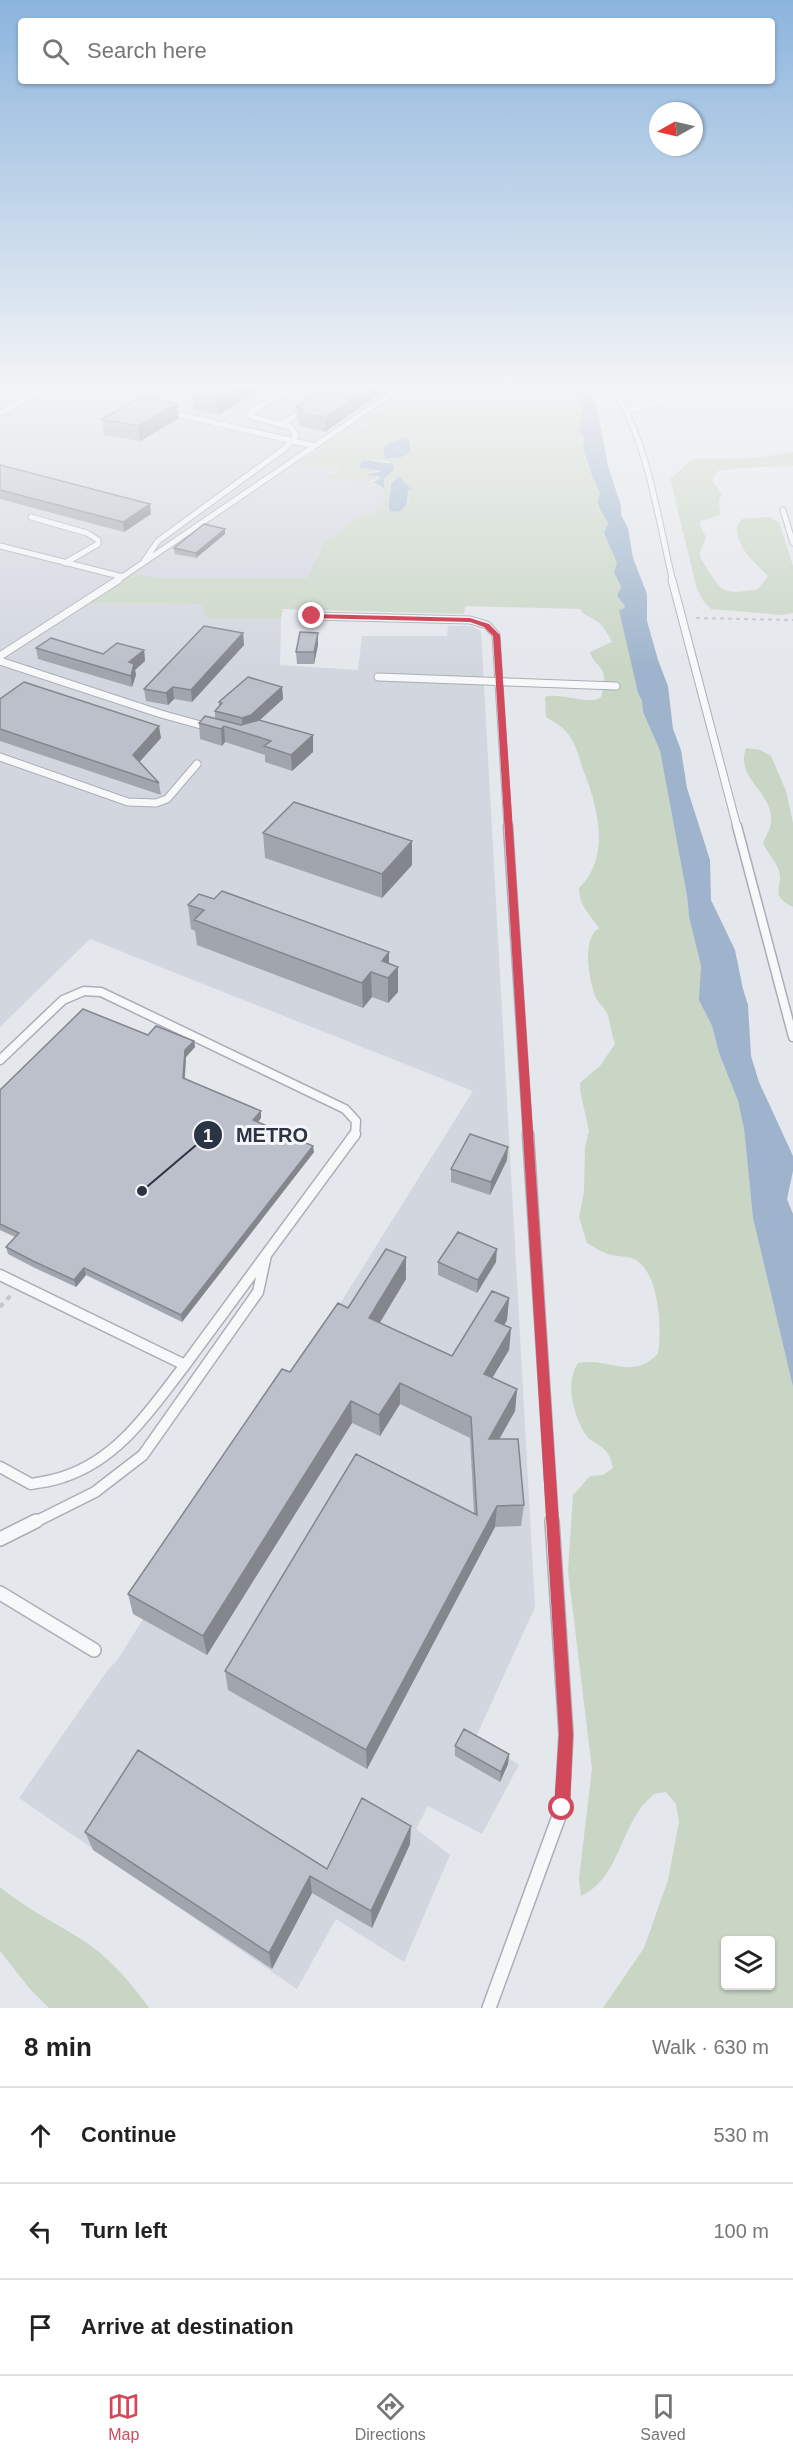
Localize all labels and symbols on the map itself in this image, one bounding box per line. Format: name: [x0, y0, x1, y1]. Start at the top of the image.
north arrow: [649, 102, 703, 156]
route end: [298, 602, 324, 628]
callout: METRO: [193, 1116, 320, 1154]
text: METRO: [236, 1124, 308, 1146]
text: 1: [203, 1126, 213, 1146]
route start: [548, 1794, 574, 1820]

